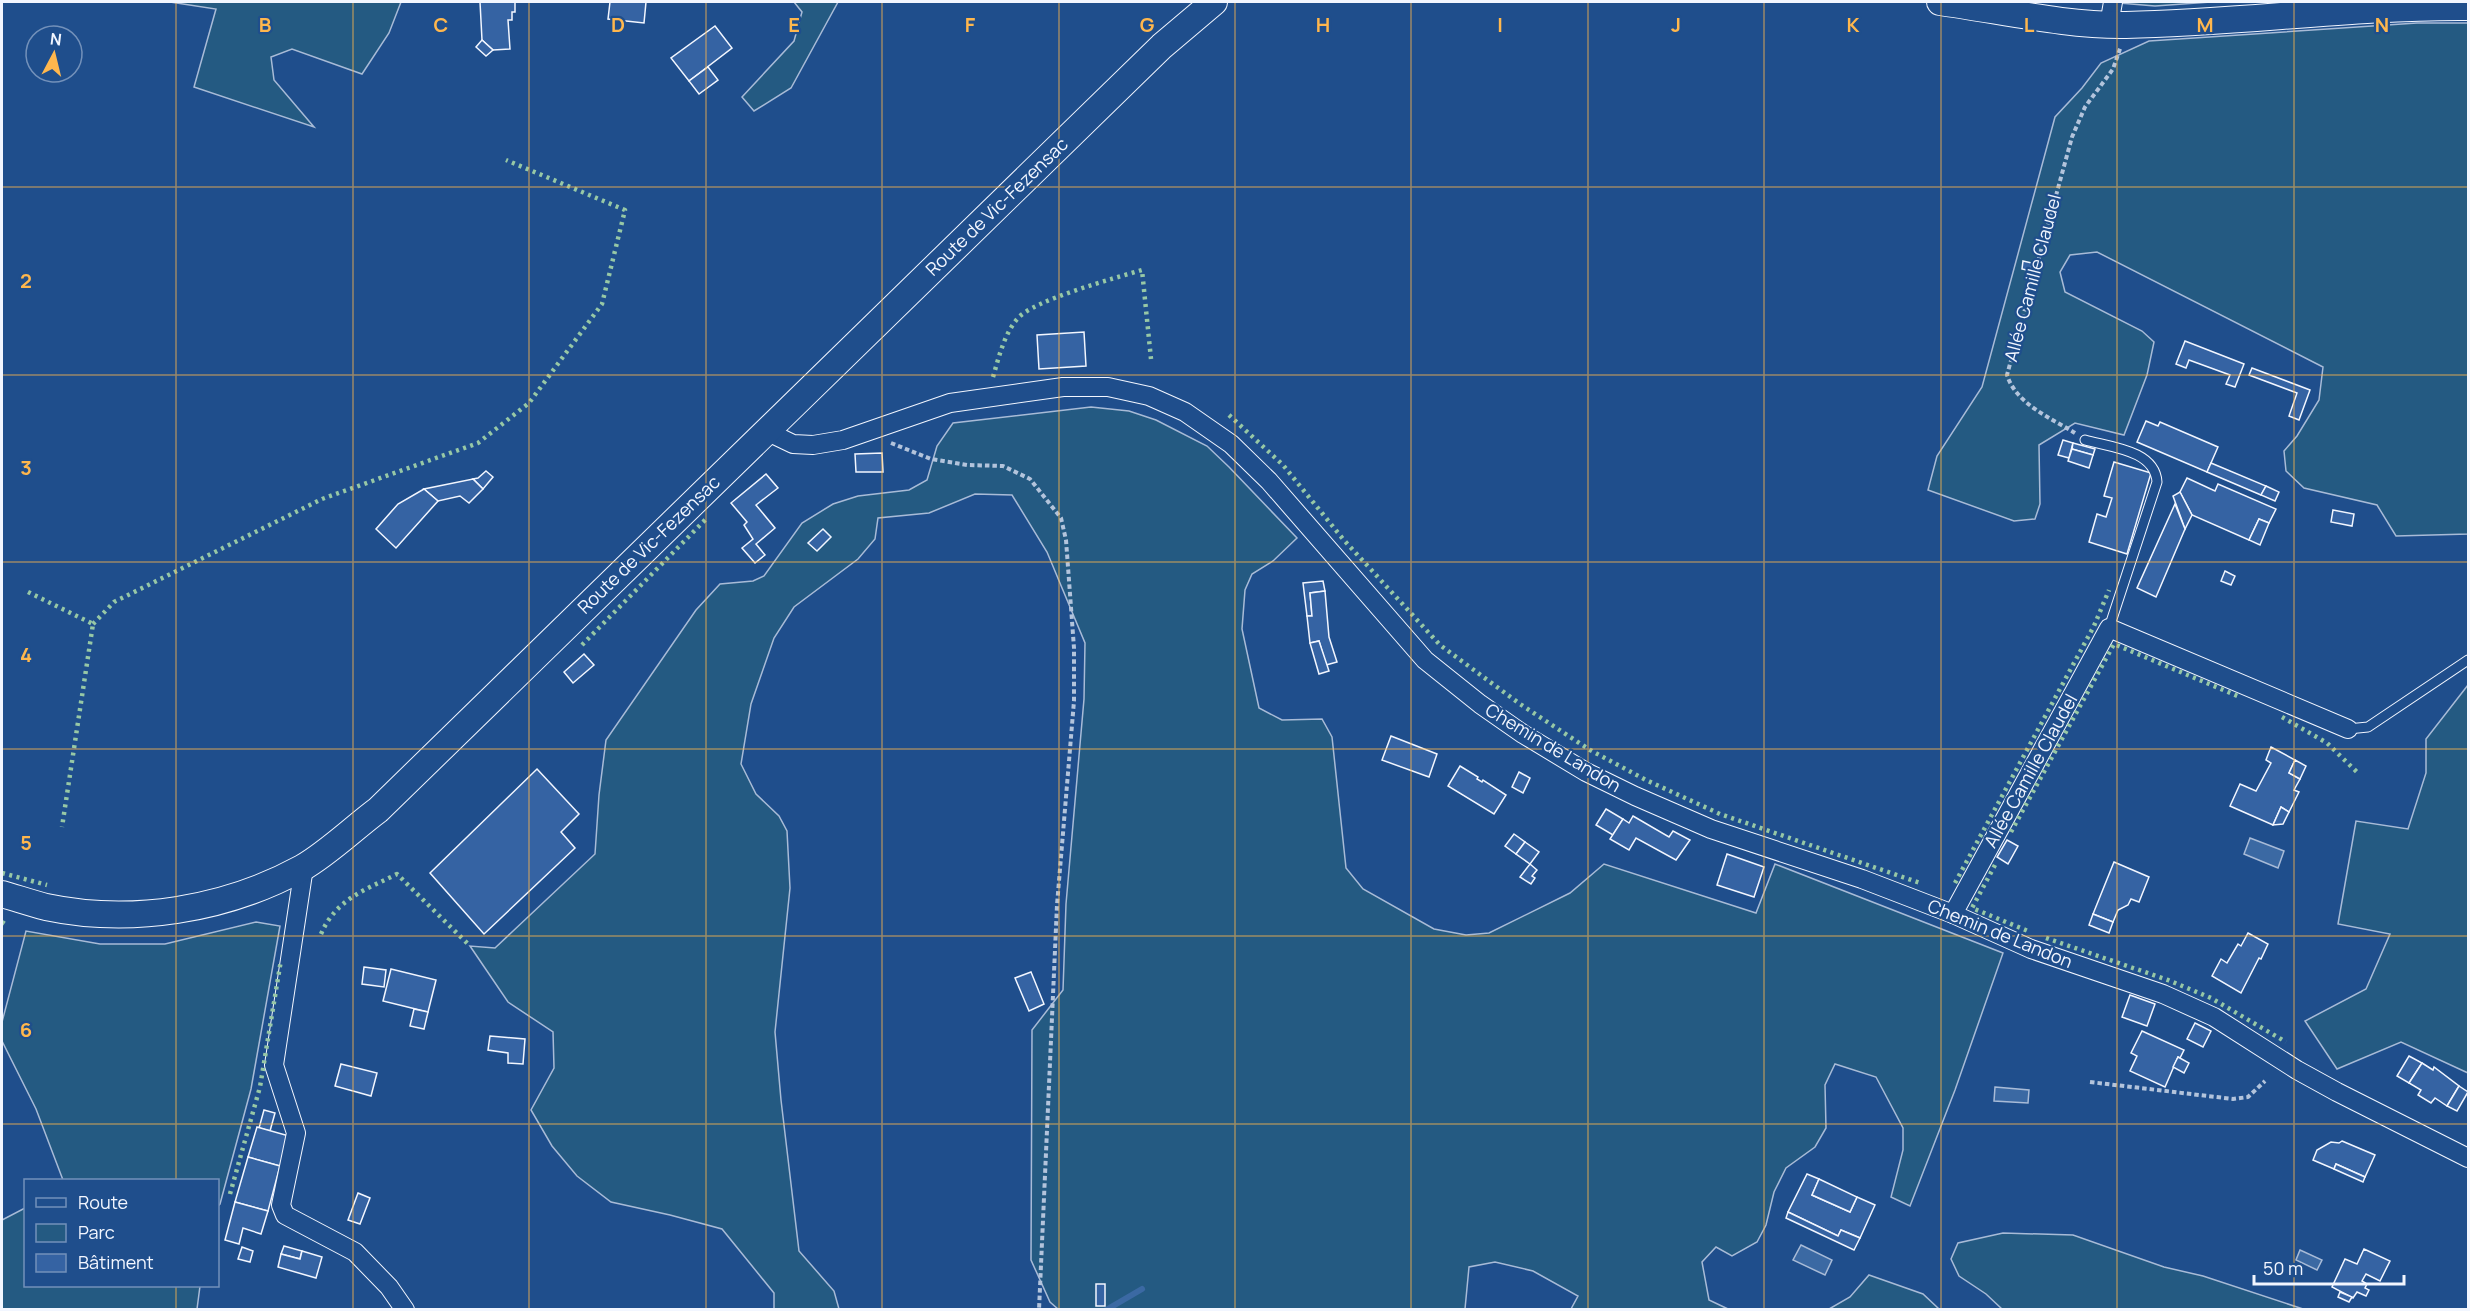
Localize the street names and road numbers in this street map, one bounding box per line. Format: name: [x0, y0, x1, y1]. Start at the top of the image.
street label: Route de Vic-Fezensac: [920, 132, 1073, 281]
street label: Allée Camille Claudel: [1998, 191, 2066, 364]
street label: Route de Vic-Fezensac: [572, 470, 725, 619]
street label: Allée Camille Claudel: [1978, 689, 2082, 852]
street label: Chemin de Landon: [1481, 697, 1626, 797]
street label: Chemin de Landon: [1924, 893, 2076, 973]

